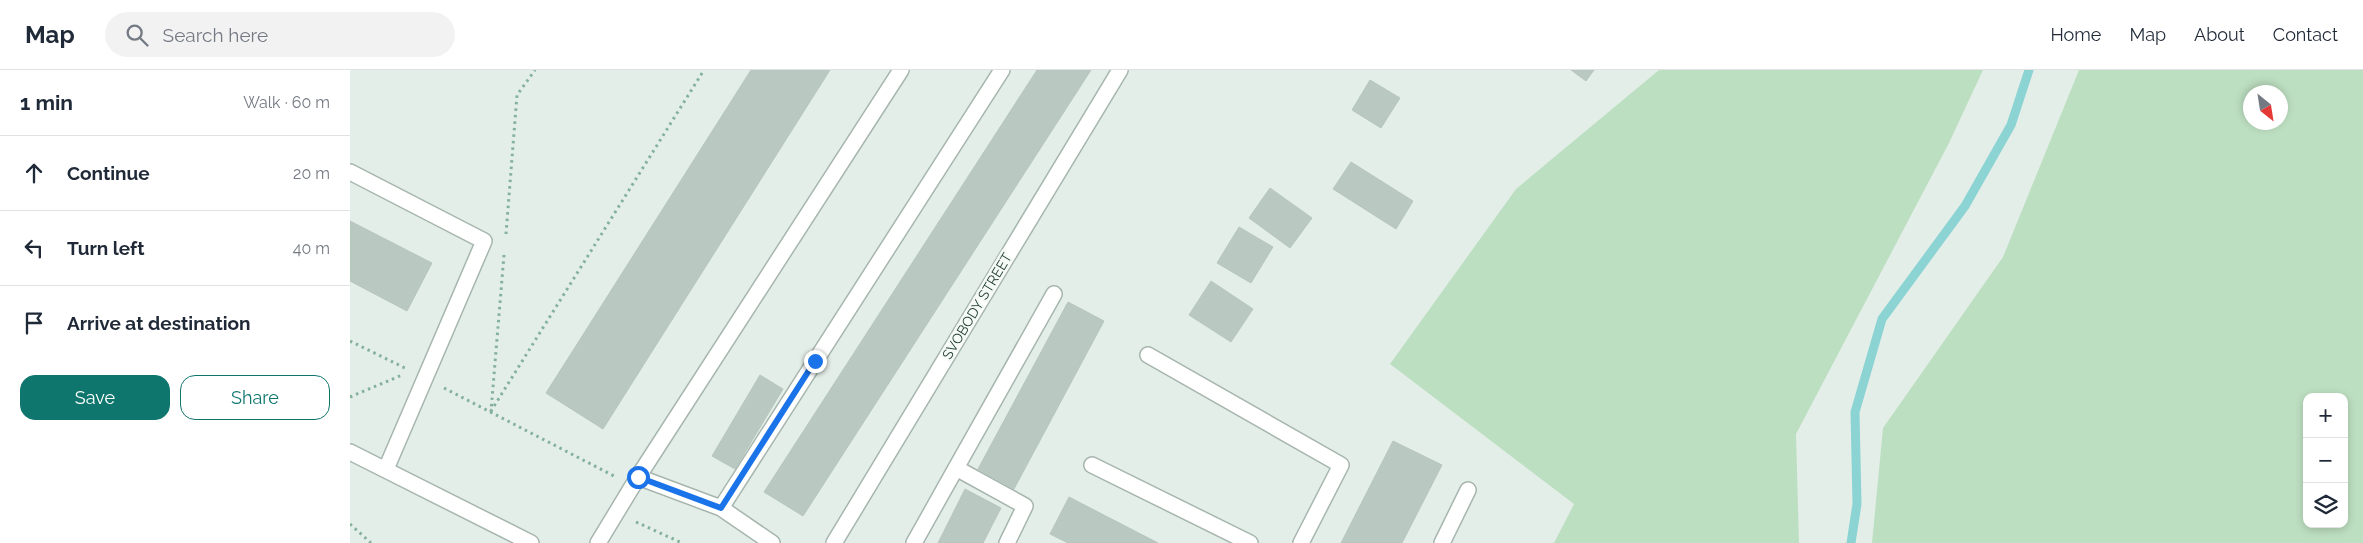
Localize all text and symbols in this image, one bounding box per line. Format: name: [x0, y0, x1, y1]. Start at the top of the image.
search box: [105, 12, 455, 57]
text: Map: [25, 20, 75, 49]
icon: search: [123, 21, 151, 49]
text: Search here: [163, 24, 268, 46]
text: Home: [2050, 24, 2101, 45]
text: Map: [2129, 24, 2166, 45]
text: About: [2194, 24, 2245, 45]
text: Contact: [2273, 24, 2338, 45]
north arrow: [2243, 85, 2288, 130]
text: 1 min: [20, 90, 73, 115]
text: Walk · 60 m: [243, 93, 330, 112]
icon: ahead: [20, 159, 48, 187]
text: Continue: [67, 162, 150, 184]
text: 20 m: [293, 164, 330, 183]
icon: left: [20, 234, 48, 262]
text: Turn left: [67, 237, 144, 259]
text: 40 m: [293, 239, 330, 258]
street label: SVOBODY STREET: [939, 250, 1015, 362]
icon: arrive: [20, 309, 48, 337]
text: Arrive at destination: [67, 312, 251, 334]
route end: [804, 350, 827, 373]
button: Save: [20, 375, 170, 420]
button: Share: [180, 375, 330, 420]
map controls: [2303, 393, 2348, 528]
button: +: [2303, 393, 2348, 438]
button: −: [2303, 438, 2348, 483]
route start: [627, 466, 650, 489]
button: layers: [2303, 483, 2348, 528]

